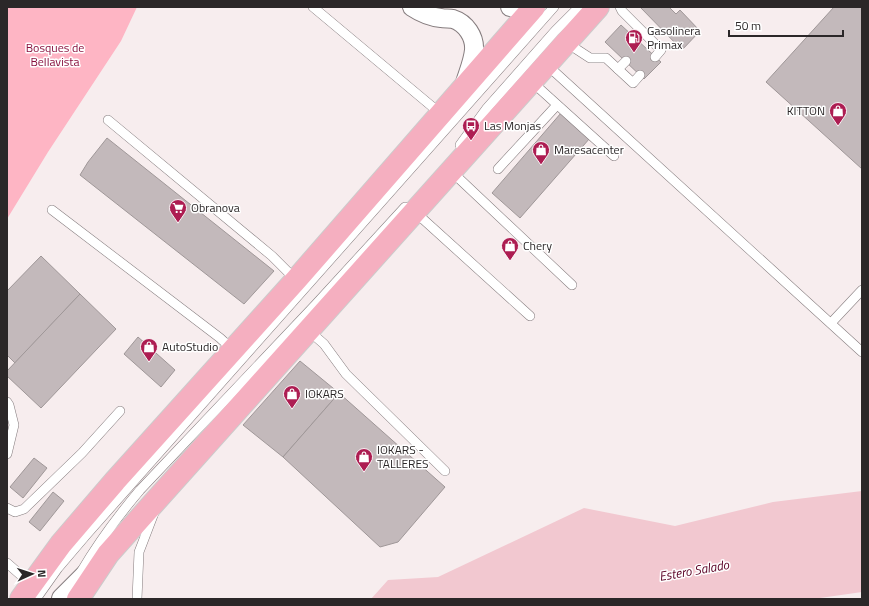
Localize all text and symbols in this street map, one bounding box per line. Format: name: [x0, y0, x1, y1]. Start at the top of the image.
scale bar: [729, 12, 843, 38]
text: 50 m: [735, 16, 761, 35]
place label: Gasolinera Primax: [647, 21, 700, 54]
fuel station icon: Gasolinera Primax: [624, 28, 644, 53]
park label: Bosques de Bellavista: [26, 38, 84, 71]
place label: KITTON: [787, 101, 825, 120]
shop icon: KITTON: [828, 101, 848, 126]
bus stop icon: Las Monjas: [461, 116, 481, 141]
place label: Las Monjas: [484, 116, 541, 135]
shop icon: Maresacenter: [531, 140, 551, 165]
place label: Maresacenter: [554, 140, 624, 159]
supermarket icon: Obranova: [168, 198, 188, 223]
place label: Obranova: [191, 198, 240, 217]
shop icon: Chery: [500, 236, 520, 261]
place label: Chery: [523, 236, 552, 255]
shop icon: AutoStudio: [139, 337, 159, 362]
place label: AutoStudio: [162, 337, 218, 356]
shop icon: IOKARS: [282, 384, 302, 409]
place label: IOKARS: [305, 384, 344, 403]
place label: IOKARS - TALLERES: [377, 440, 429, 473]
shop icon: IOKARS - TALLERES: [354, 447, 374, 472]
north arrow: [12, 554, 52, 594]
water label: Estero Salado: [657, 554, 731, 586]
text: N: [34, 569, 50, 578]

